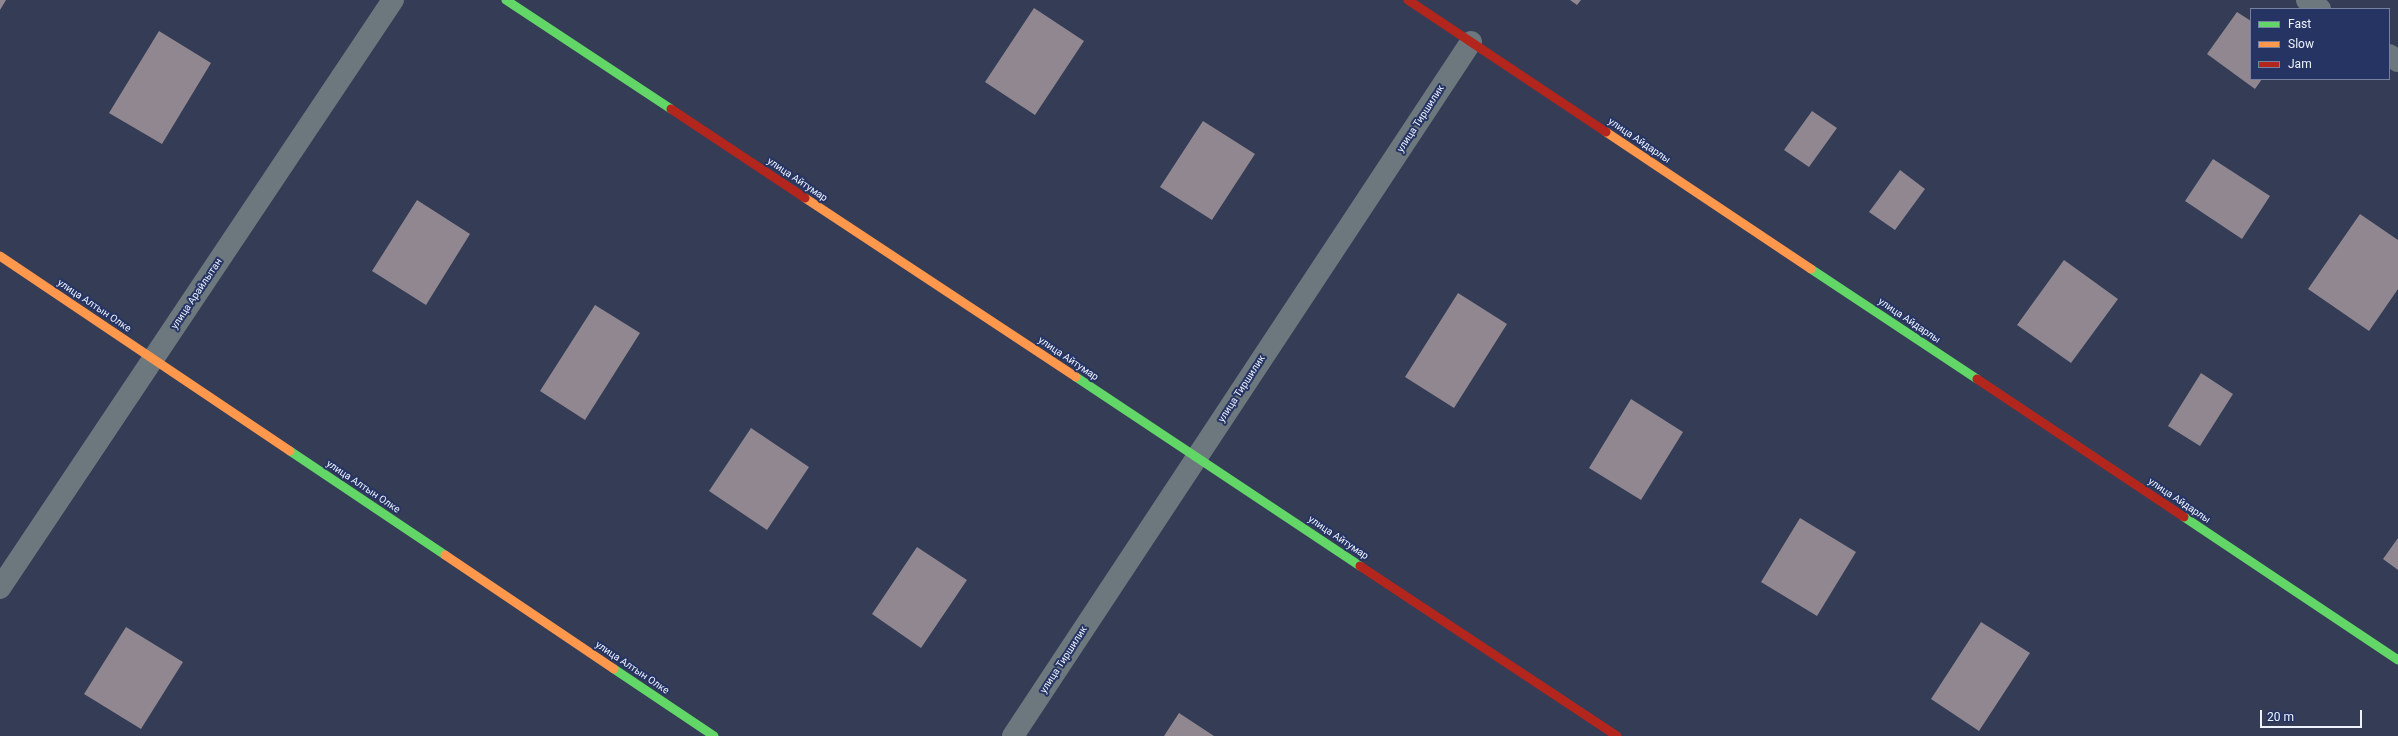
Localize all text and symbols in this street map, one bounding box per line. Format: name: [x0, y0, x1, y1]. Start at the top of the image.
legend: [2250, 8, 2390, 80]
text: Fast: [2288, 17, 2311, 31]
text: Slow: [2288, 37, 2314, 51]
text: Jam: [2288, 57, 2312, 71]
street label: улица Тиршилик: [1395, 83, 1447, 155]
street label: улица Айдарлы: [1605, 116, 1673, 166]
street label: улица Айтумар: [765, 155, 829, 205]
street label: улица Арайлытан: [169, 256, 225, 332]
street label: улица Алтын Олке: [55, 277, 133, 335]
street label: улица Айдарлы: [1875, 296, 1943, 346]
street label: улица Айтумар: [1036, 334, 1100, 384]
street label: улица Тиршилик: [1216, 353, 1268, 425]
street label: улица Алтын Олке: [324, 458, 402, 516]
street label: улица Айдарлы: [2145, 476, 2213, 526]
street label: улица Айтумар: [1306, 513, 1370, 563]
street label: улица Тиршилик: [1038, 624, 1090, 696]
street label: улица Алтын Олке: [593, 639, 671, 697]
scale bar: [2262, 702, 2364, 728]
text: 20 m: [2267, 710, 2294, 724]

